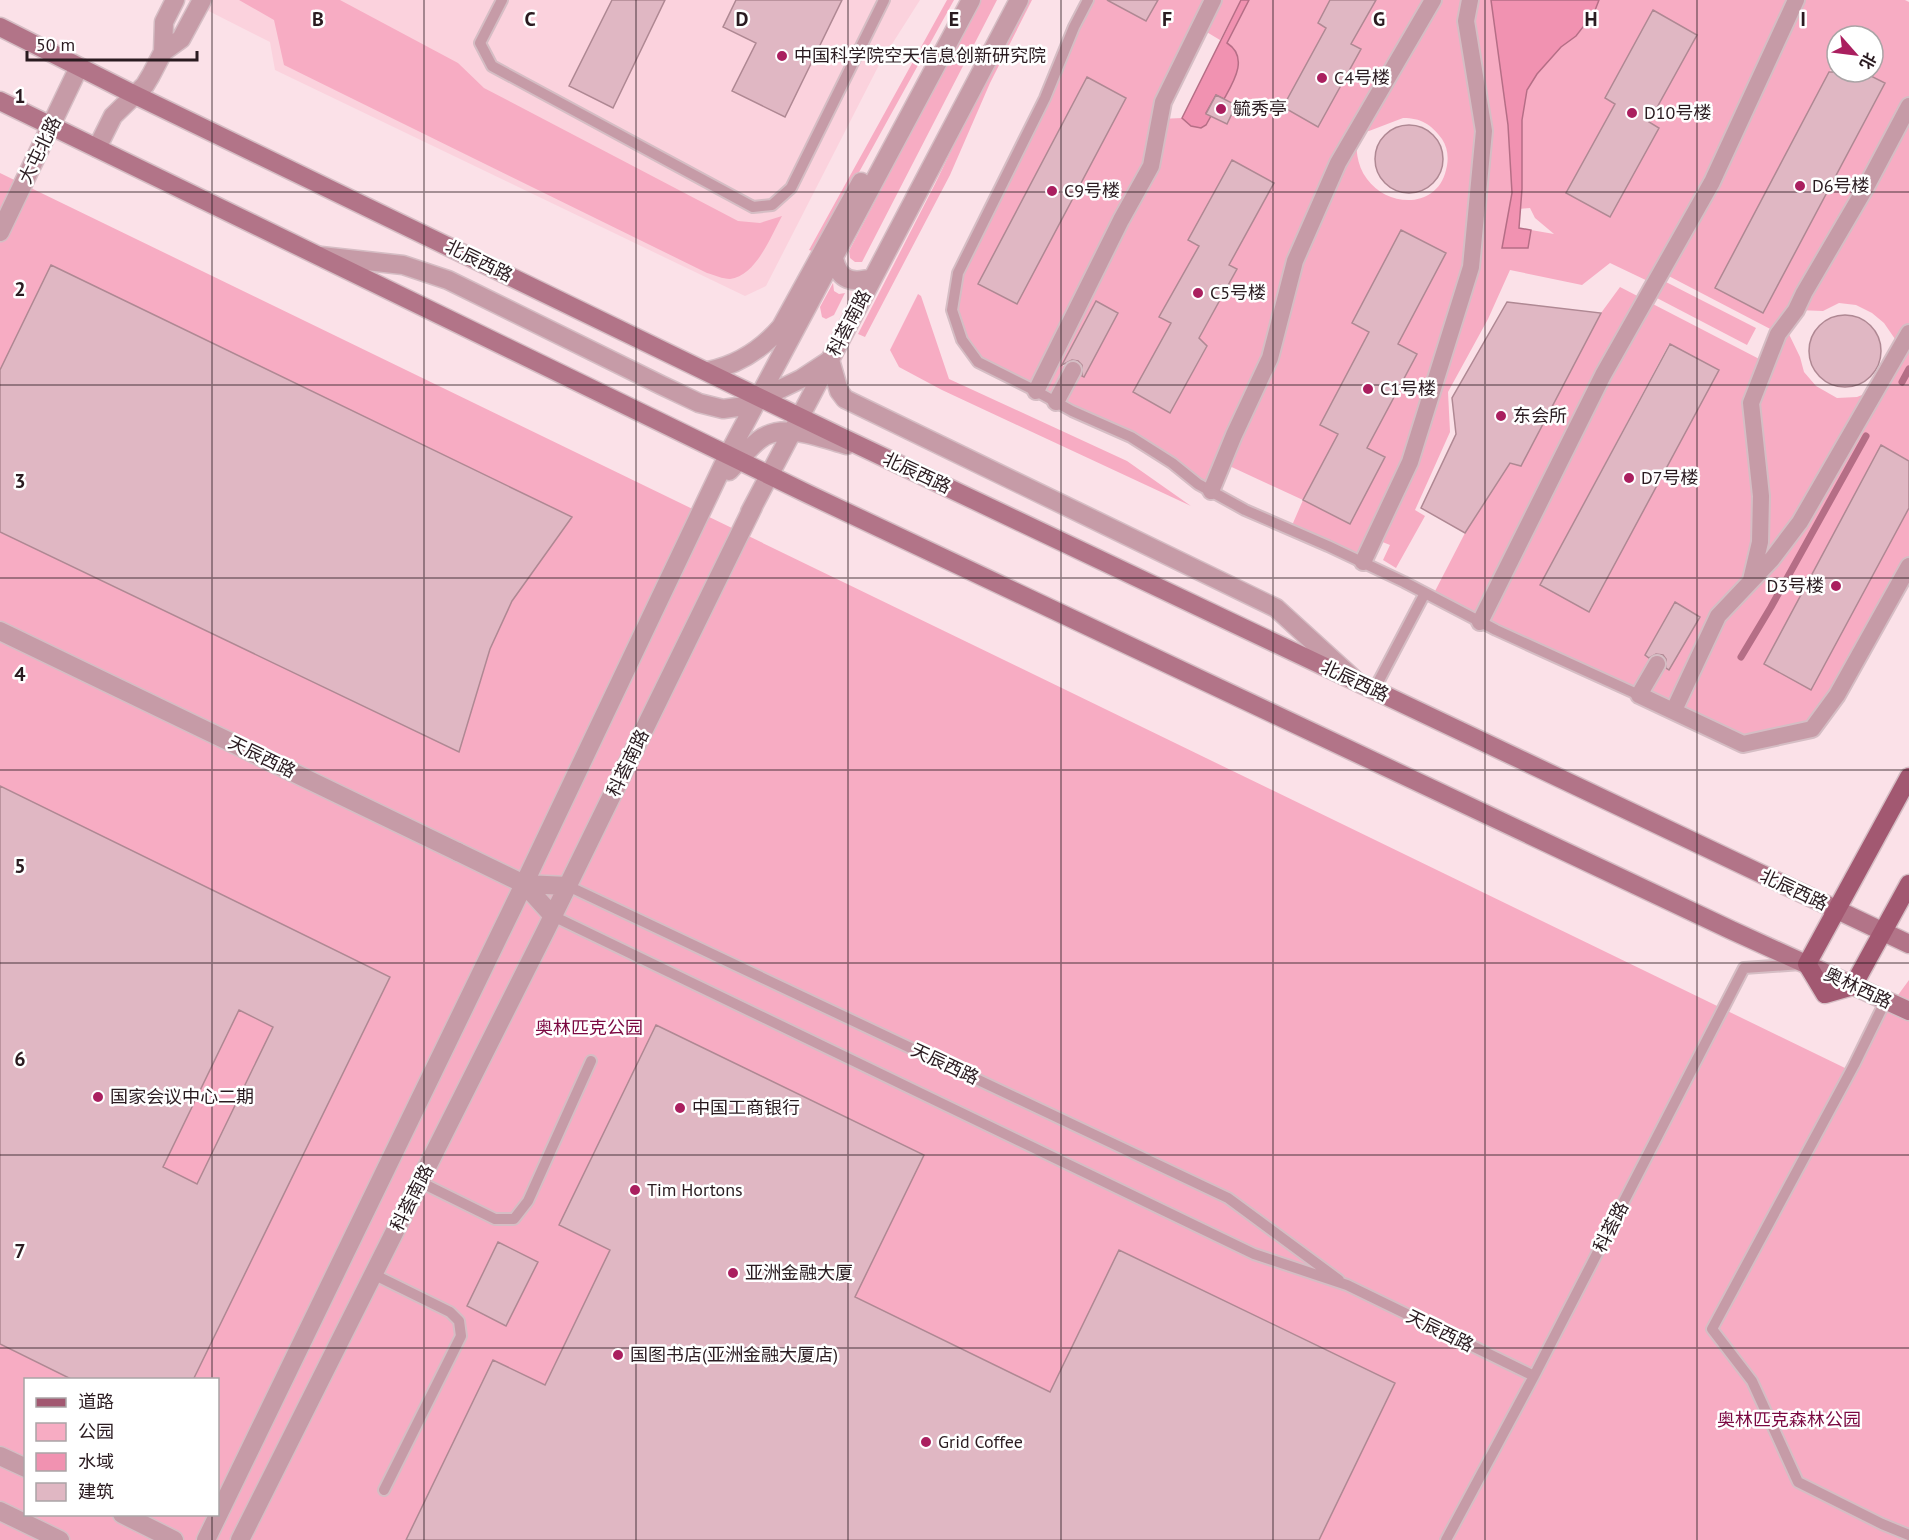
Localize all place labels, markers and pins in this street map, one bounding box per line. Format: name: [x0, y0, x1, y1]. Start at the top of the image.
place label: 中国科学院空天信息创新研究院: [794, 44, 1046, 67]
marker: 中国科学院空天信息创新研究院: [775, 49, 789, 63]
place label: C4号楼: [1334, 66, 1390, 89]
marker: C4号楼: [1315, 71, 1329, 85]
place label: 毓秀亭: [1233, 97, 1287, 120]
place label: D10号楼: [1644, 101, 1711, 124]
marker: 毓秀亭: [1214, 102, 1228, 116]
marker: D10号楼: [1625, 106, 1639, 120]
place label: D6号楼: [1812, 174, 1870, 197]
place label: C9号楼: [1064, 179, 1120, 202]
marker: D6号楼: [1793, 179, 1807, 193]
marker: C9号楼: [1045, 184, 1059, 198]
place label: C5号楼: [1210, 281, 1266, 304]
marker: C5号楼: [1191, 286, 1205, 300]
place label: C1号楼: [1380, 377, 1436, 400]
marker: C1号楼: [1361, 382, 1375, 396]
place label: 东会所: [1513, 404, 1567, 427]
marker: 东会所: [1494, 409, 1508, 423]
place label: D7号楼: [1641, 466, 1699, 489]
marker: D7号楼: [1622, 471, 1636, 485]
place label: D3号楼: [1766, 574, 1824, 597]
marker: D3号楼: [1829, 579, 1843, 593]
place label: 国家会议中心二期: [110, 1085, 254, 1108]
marker: 国家会议中心二期: [91, 1090, 105, 1104]
place label: 中国工商银行: [692, 1096, 800, 1119]
marker: 中国工商银行: [673, 1101, 687, 1115]
place label: Tim Hortons: [647, 1178, 743, 1201]
marker: Tim Hortons: [628, 1183, 642, 1197]
place label: 亚洲金融大厦: [745, 1261, 853, 1284]
marker: 亚洲金融大厦: [726, 1266, 740, 1280]
place label: 国图书店(亚洲金融大厦店): [630, 1343, 838, 1366]
marker: 国图书店(亚洲金融大厦店): [611, 1348, 625, 1362]
place label: Grid Coffee: [938, 1430, 1023, 1453]
marker: Grid Coffee: [919, 1435, 933, 1449]

